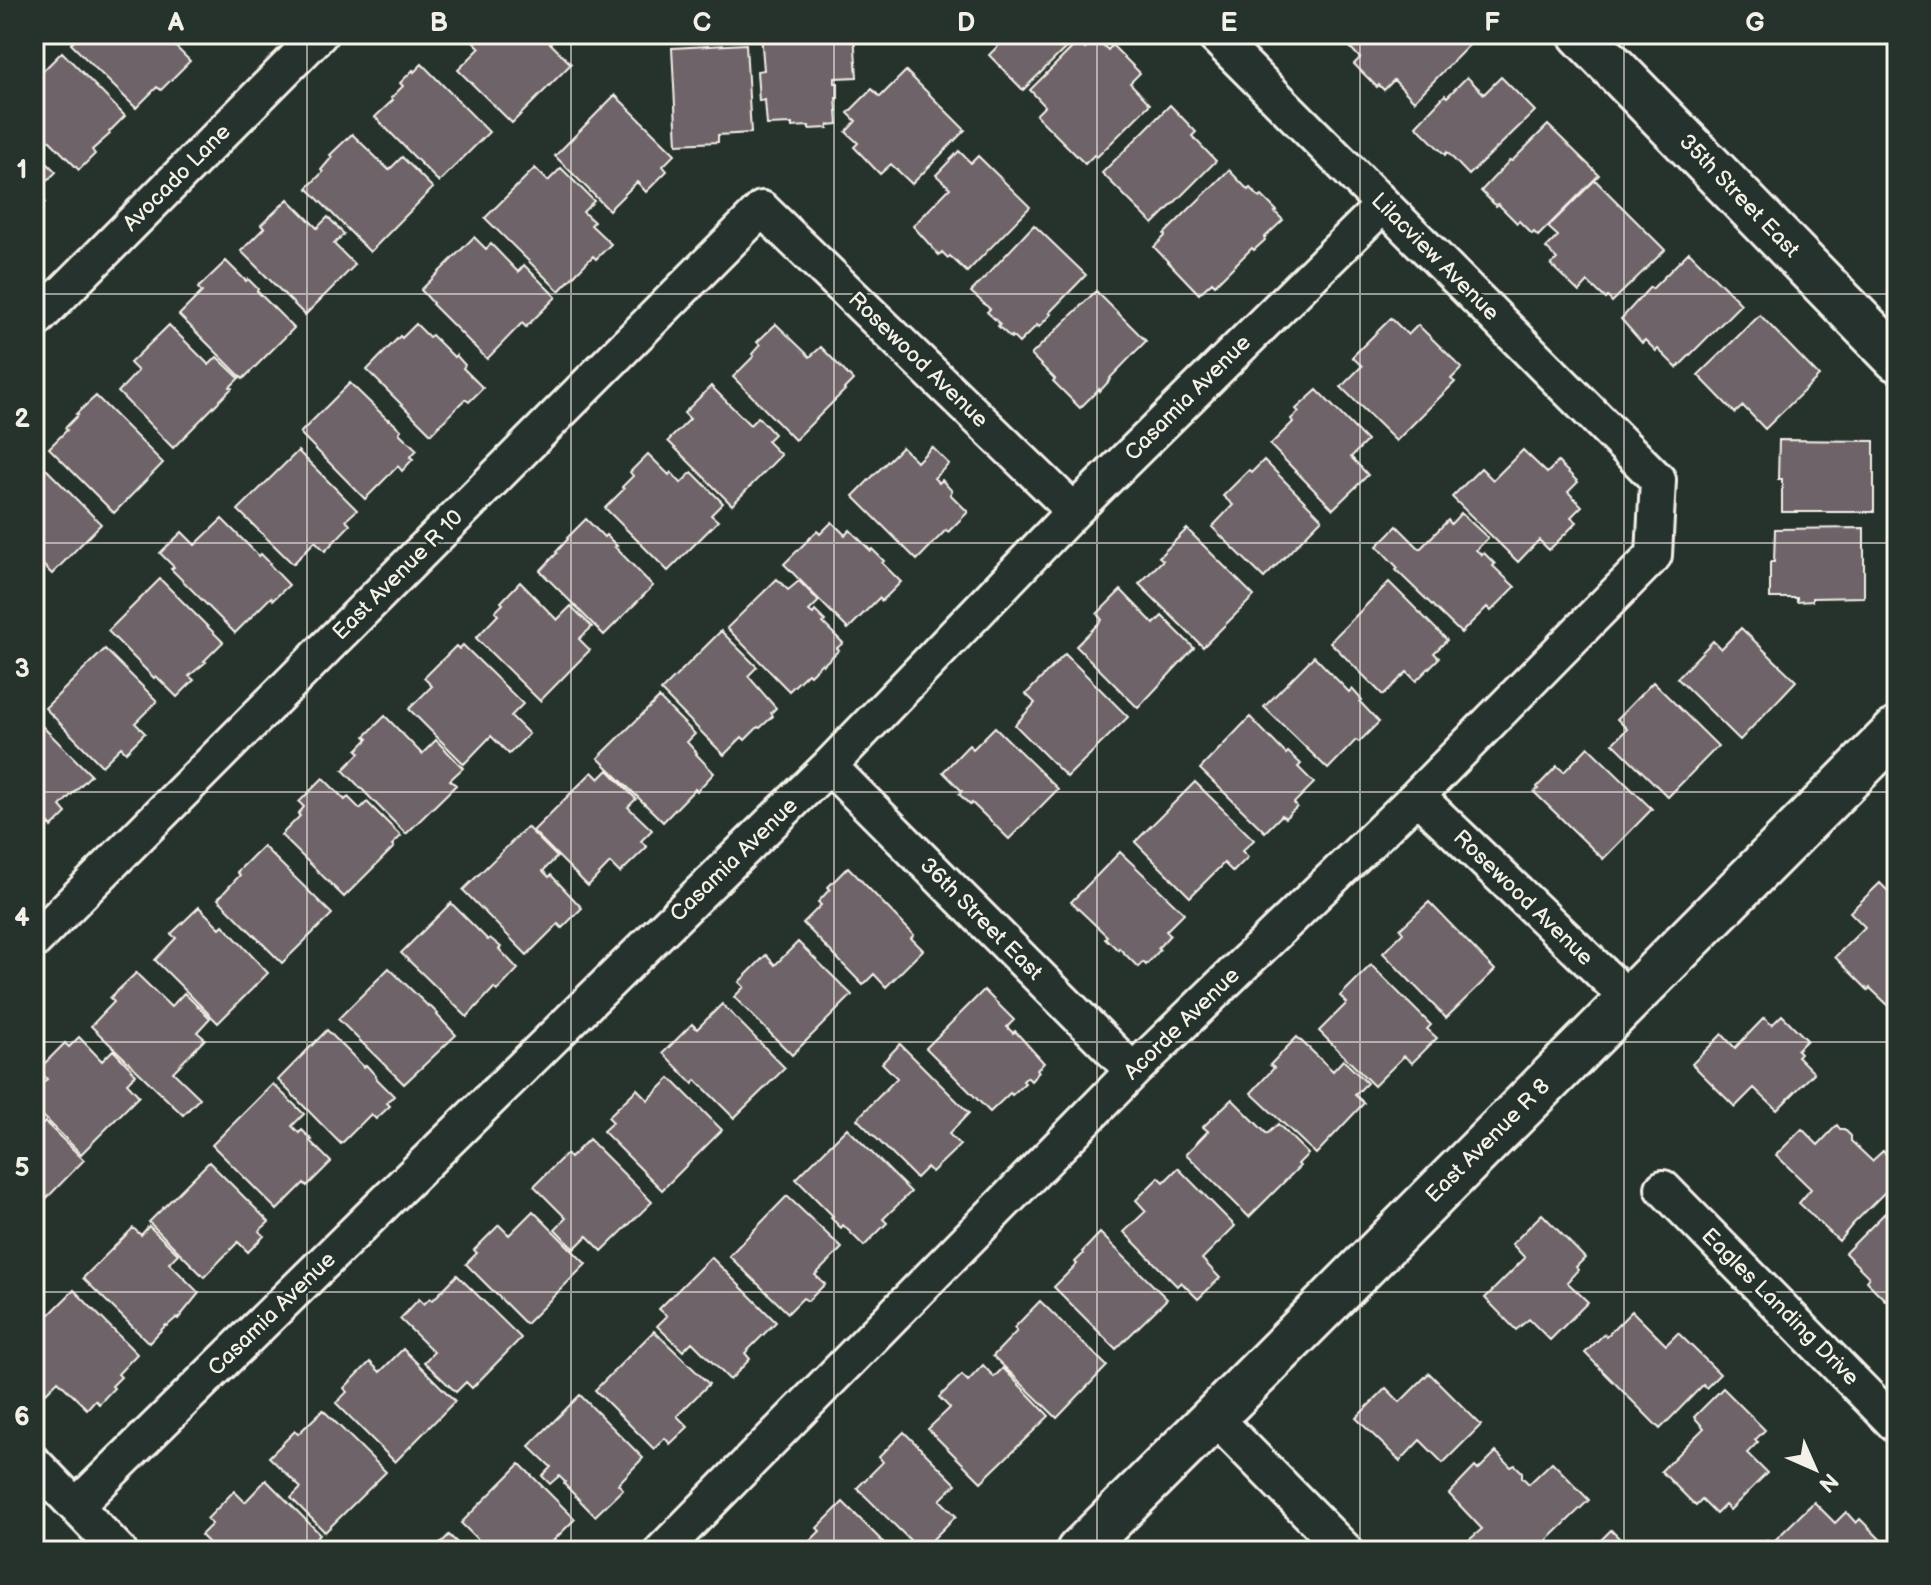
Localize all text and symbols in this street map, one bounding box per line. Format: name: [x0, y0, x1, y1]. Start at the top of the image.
text: A: [167, 8, 184, 39]
text: B: [430, 8, 448, 39]
text: C: [693, 8, 711, 39]
text: D: [957, 8, 975, 39]
text: E: [1221, 8, 1238, 39]
text: F: [1484, 8, 1500, 39]
text: G: [1745, 8, 1765, 39]
street label: Avocado Lane: [118, 119, 236, 237]
street label: 35th Street East: [1673, 129, 1805, 264]
text: 1: [17, 155, 27, 186]
street label: Lilacview Avenue: [1365, 187, 1505, 327]
street label: Rosewood Avenue: [842, 286, 994, 434]
street label: Casamia Avenue: [1119, 329, 1257, 467]
text: 2: [14, 404, 30, 435]
street label: East Avenue R 10: [327, 504, 469, 646]
text: 3: [14, 654, 30, 685]
street label: Casamia Avenue: [665, 792, 803, 928]
street label: Rosewood Avenue: [1447, 824, 1599, 972]
street label: 36th Street East: [914, 852, 1048, 986]
text: 4: [14, 903, 30, 934]
street label: Acorde Avenue: [1119, 962, 1245, 1086]
street label: East Avenue R 8: [1420, 1073, 1556, 1209]
text: 5: [14, 1153, 30, 1184]
street label: Eagles Landing Drive: [1696, 1223, 1864, 1391]
street label: Casamia Avenue: [203, 1246, 341, 1382]
text: 6: [14, 1402, 30, 1433]
north arrow: [1775, 1429, 1855, 1509]
text: N: [1813, 1467, 1843, 1497]

